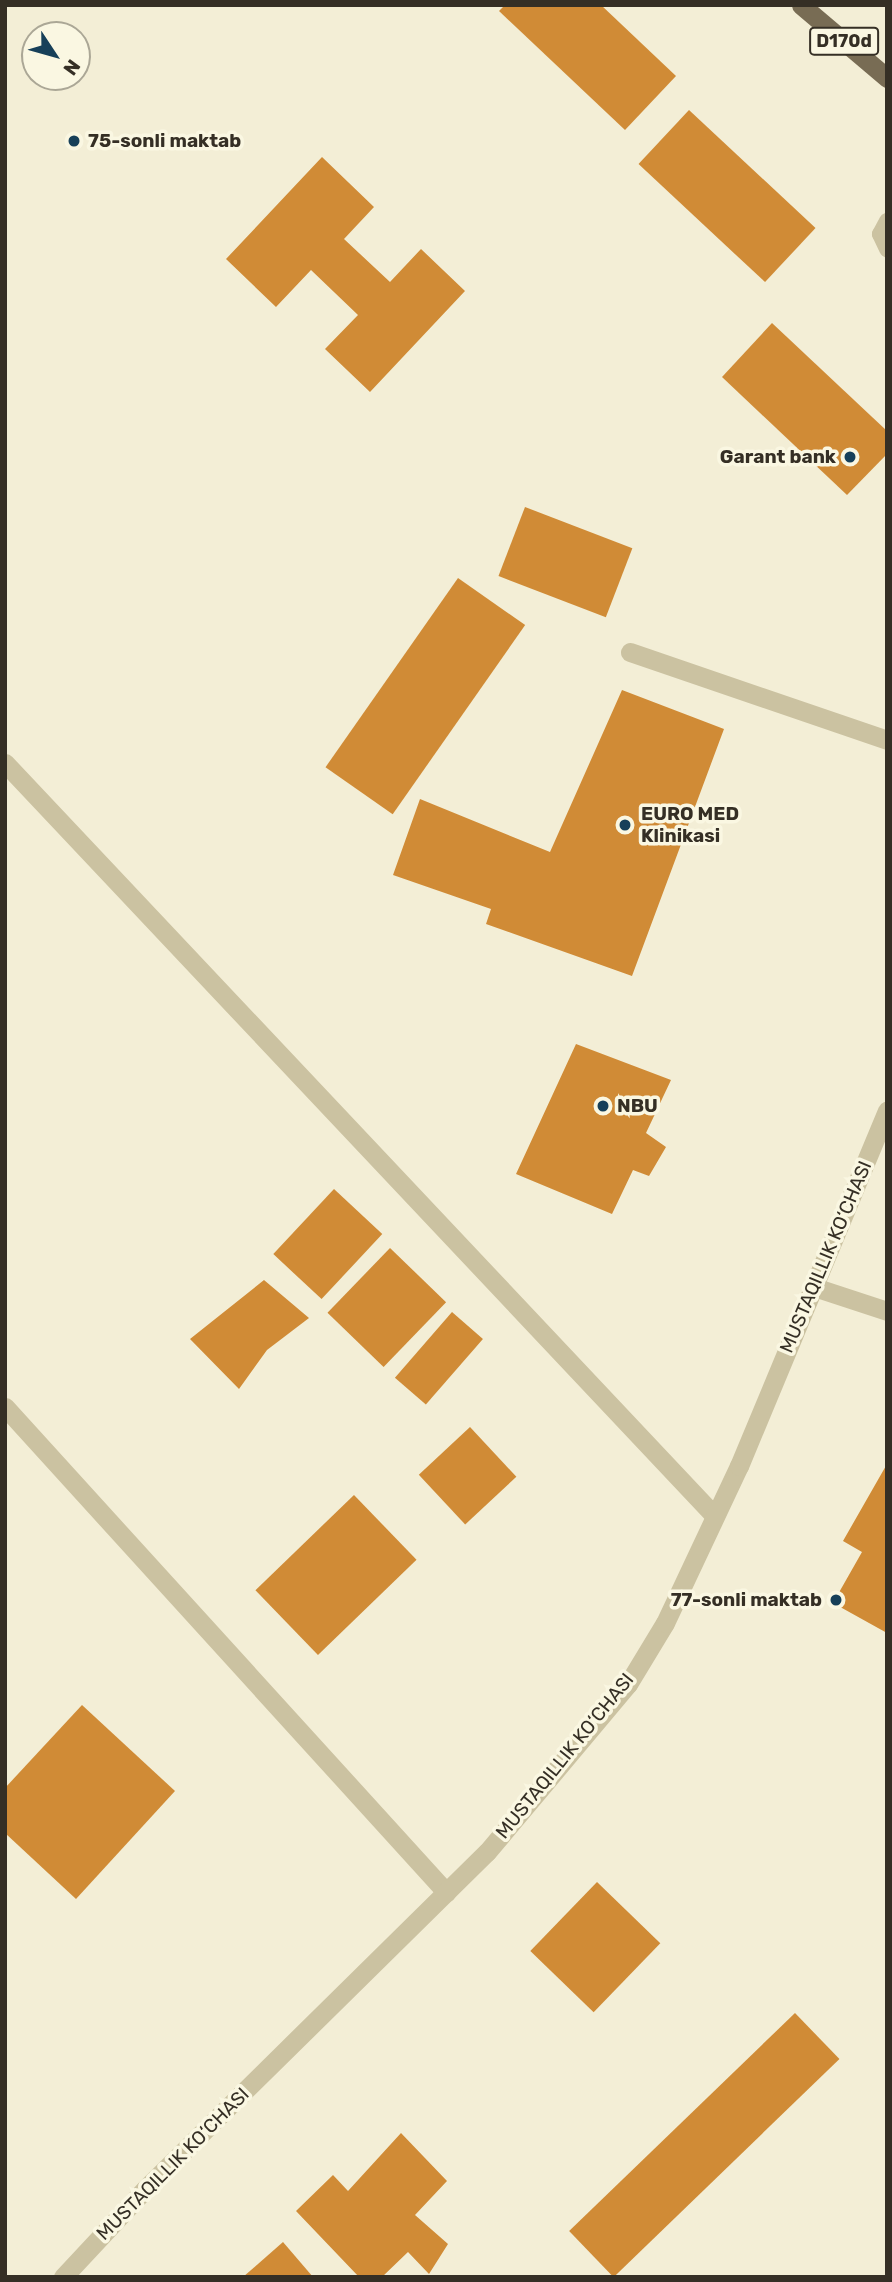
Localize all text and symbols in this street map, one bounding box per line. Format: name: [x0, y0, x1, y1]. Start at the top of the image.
north arrow: [21, 21, 91, 91]
road number: D170d: [809, 26, 879, 56]
text: N: [58, 55, 85, 80]
place label: 75-sonli maktab: [88, 130, 241, 152]
marker: 75-sonli maktab: [66, 133, 82, 149]
place label: Garant bank: [720, 446, 836, 468]
marker: Garant bank: [842, 449, 858, 465]
place label: EURO MED Klinikasi: [641, 803, 739, 847]
marker: EURO MED Klinikasi: [615, 815, 635, 835]
place label: NBU: [617, 1095, 658, 1117]
marker: NBU: [595, 1098, 611, 1114]
street label: MUSTAQILLIK KO‘CHASI: [775, 1158, 877, 1356]
place label: 77-sonli maktab: [671, 1589, 822, 1611]
marker: 77-sonli maktab: [828, 1592, 844, 1608]
street label: MUSTAQILLIK KO‘CHASI: [491, 1669, 639, 1843]
street label: MUSTAQILLIK KO‘CHASI: [92, 2083, 254, 2245]

